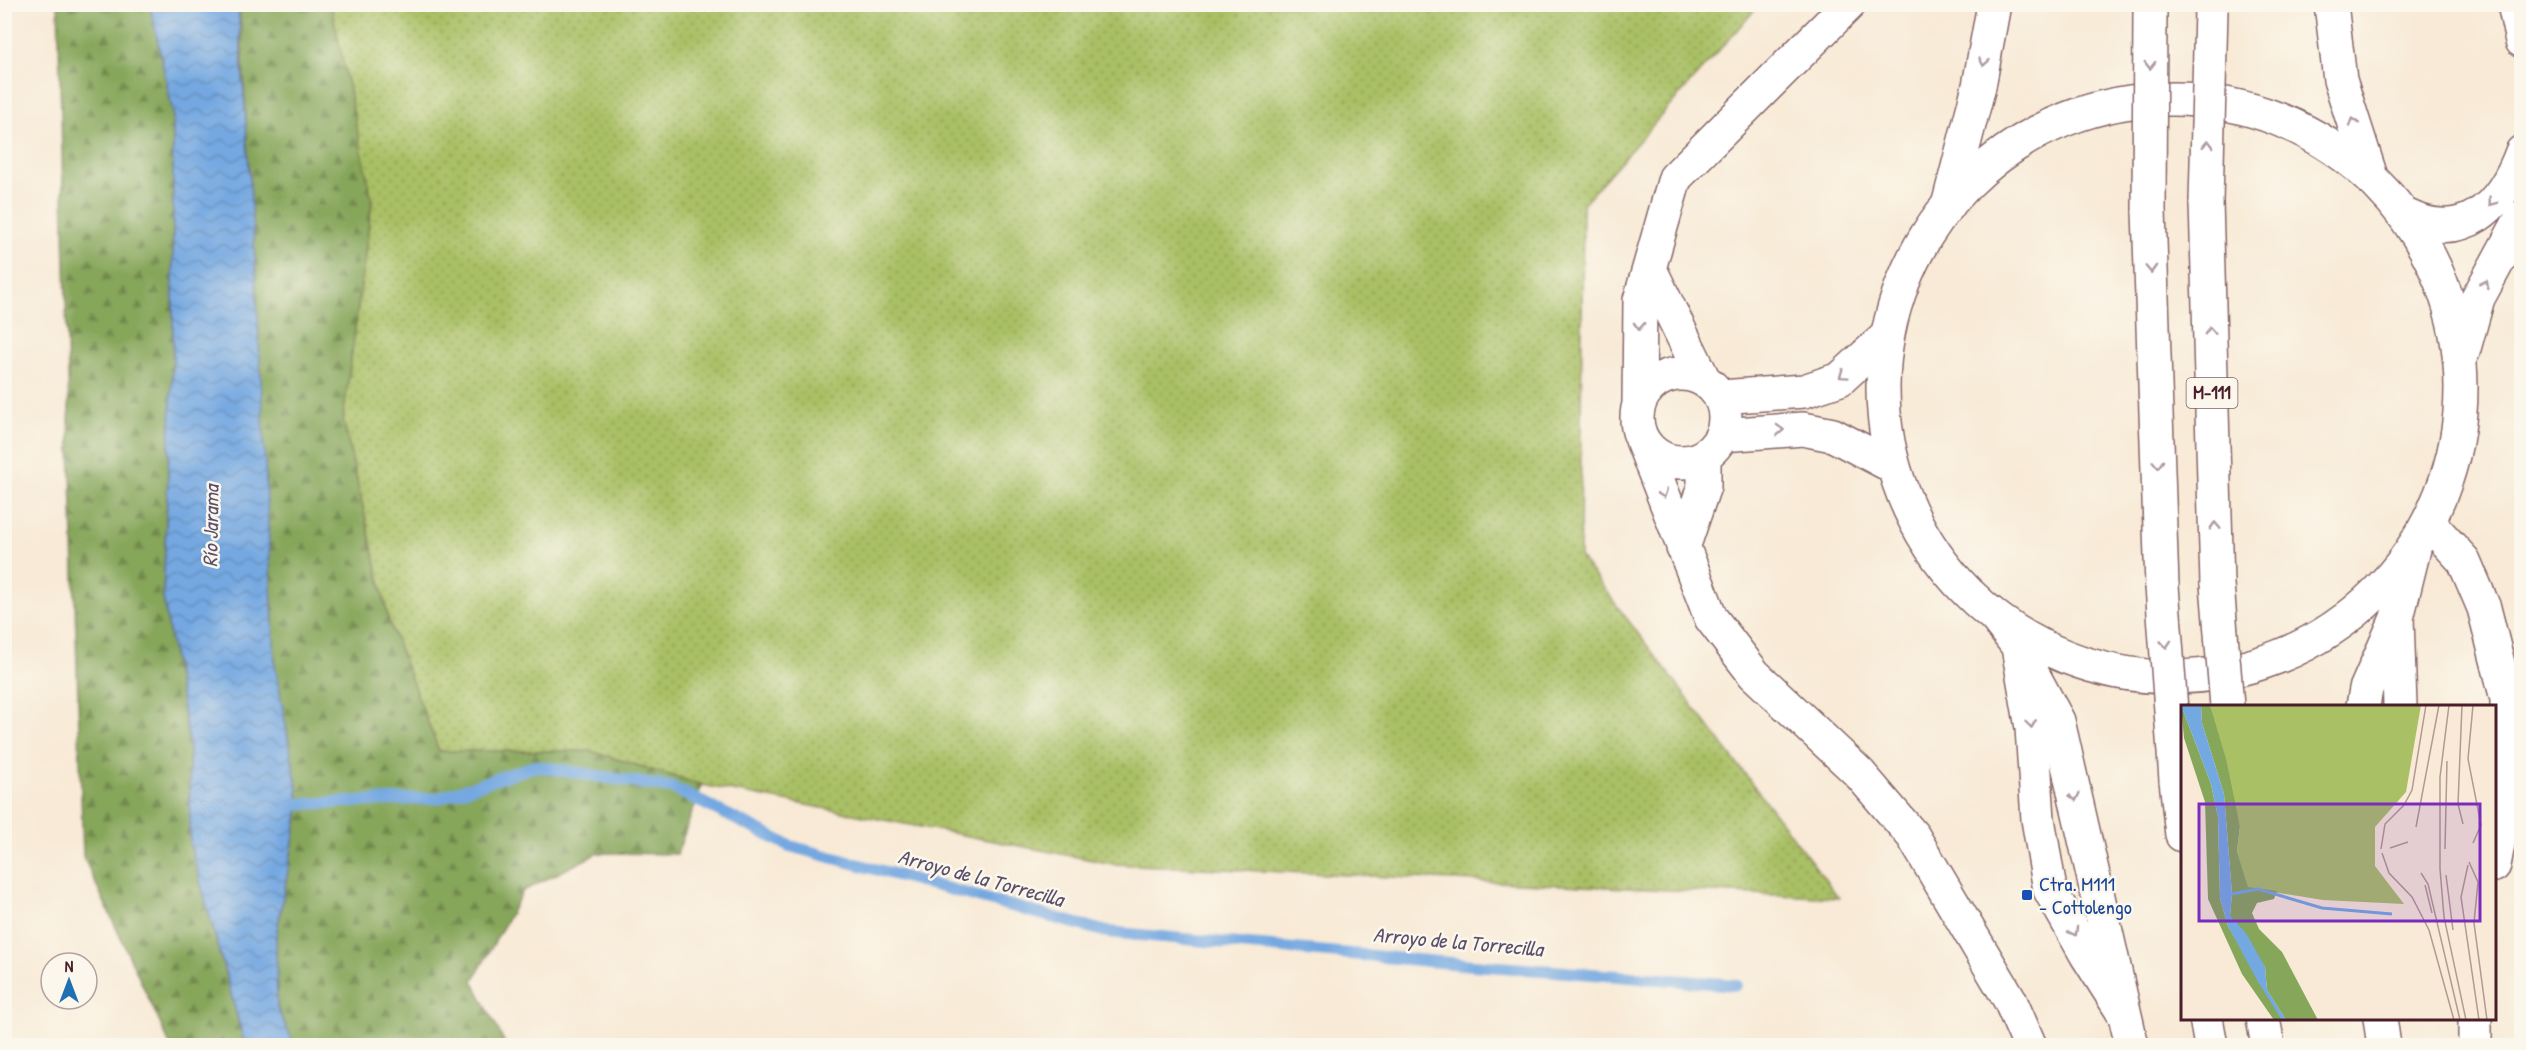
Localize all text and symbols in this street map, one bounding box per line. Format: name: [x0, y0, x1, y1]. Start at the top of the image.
one-way arrow: [1978, 57, 1991, 67]
one-way arrow: [2144, 61, 2156, 70]
one-way arrow: [2348, 117, 2360, 128]
one-way arrow: [2201, 139, 2214, 148]
one-way arrow: [2488, 195, 2499, 206]
one-way arrow: [2145, 265, 2158, 274]
one-way arrow: [2478, 279, 2490, 290]
one-way arrow: [1633, 321, 1646, 330]
one-way arrow: [2204, 326, 2216, 335]
one-way arrow: [1838, 368, 1849, 379]
road number: M-111: [2186, 378, 2238, 408]
one-way arrow: [1776, 424, 1785, 436]
one-way arrow: [2152, 459, 2164, 468]
water label: Río Jarama: [195, 482, 226, 567]
one-way arrow: [1656, 488, 1668, 499]
one-way arrow: [2209, 521, 2222, 530]
one-way arrow: [2160, 639, 2173, 648]
inset map: [2181, 705, 2496, 1020]
one-way arrow: [2024, 719, 2036, 728]
one-way arrow: [2068, 791, 2081, 801]
water label: Arroyo de la Torrecilla: [895, 842, 1070, 914]
place label: Ctra. M111 - Cottolengo: [2039, 870, 2132, 920]
marker: Ctra. M111 - Cottolengo: [2020, 888, 2034, 902]
water label: Arroyo de la Torrecilla: [1372, 920, 1547, 964]
one-way arrow: [2067, 926, 2078, 936]
north arrow: [39, 951, 99, 1011]
text: N: [65, 955, 74, 977]

